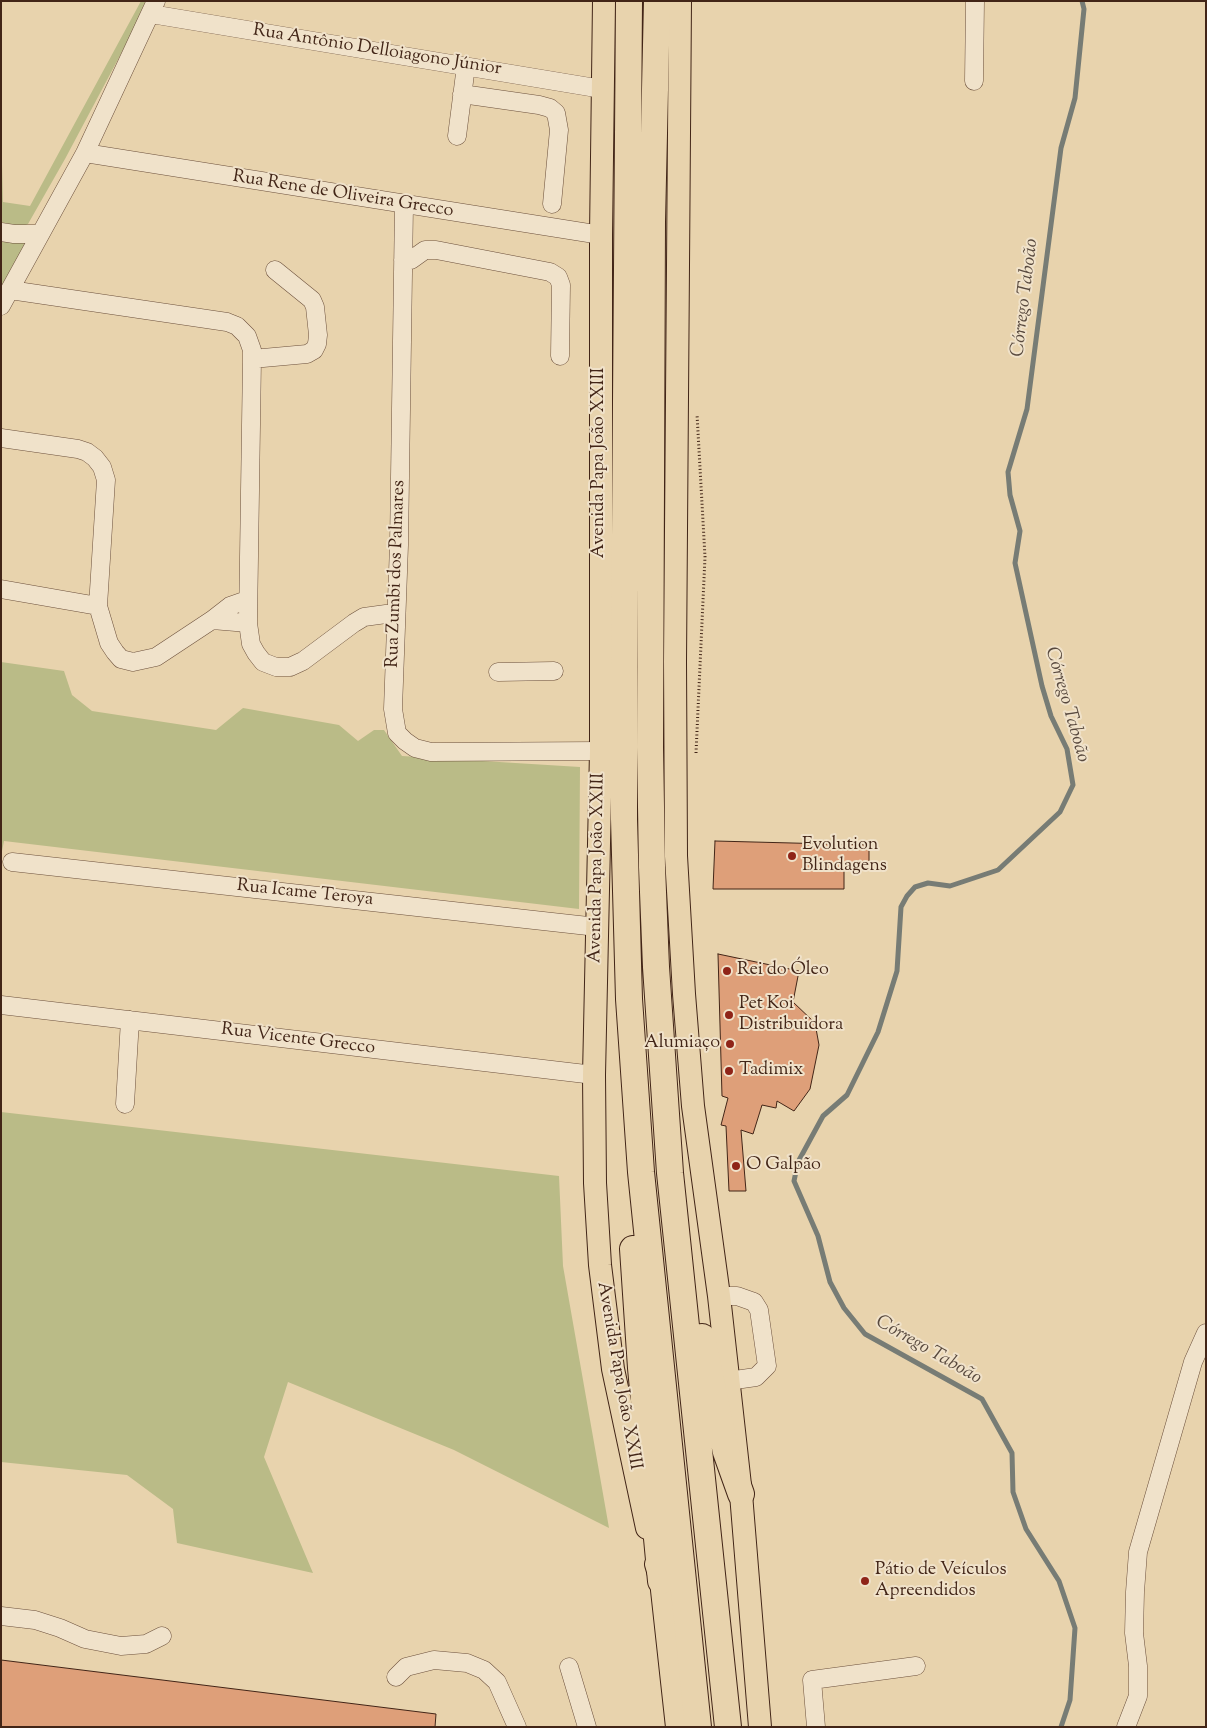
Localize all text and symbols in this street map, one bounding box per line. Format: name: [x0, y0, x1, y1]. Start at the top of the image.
street label: Rua Antônio Delloiagono Júnior: [251, 21, 503, 81]
street label: Rua Rene de Oliveira Grecco: [231, 167, 455, 223]
water label: Córrego Taboão: [1007, 238, 1045, 358]
street label: Avenida Papa João XXIII: [589, 368, 611, 558]
street label: Rua Zumbi dos Palmares: [383, 480, 411, 668]
water label: Córrego Taboão: [1039, 645, 1093, 765]
street label: Avenida Papa João XXIII: [586, 773, 610, 963]
place label: Evolution Blindagens: [802, 835, 887, 878]
marker: Evolution Blindagens: [786, 850, 798, 862]
street label: Rua Icame Teroya: [236, 876, 374, 912]
place label: Rei do Óleo: [737, 960, 829, 982]
marker: Rei do Óleo: [721, 965, 733, 977]
place label: Pet Koi Distribuidora: [739, 994, 843, 1036]
marker: Pet Koi Distribuidora: [723, 1009, 735, 1021]
street label: Rua Vicente Grecco: [220, 1020, 376, 1060]
place label: Alumiaço: [644, 1033, 720, 1055]
marker: Alumiaço: [724, 1038, 736, 1050]
place label: Tadimix: [739, 1060, 803, 1082]
marker: Tadimix: [723, 1065, 735, 1077]
place label: O Galpão: [746, 1155, 821, 1177]
marker: O Galpão: [730, 1160, 742, 1172]
street label: Avenida Papa João XXIII: [591, 1280, 645, 1472]
water label: Córrego Taboão: [871, 1311, 985, 1391]
place label: Pátio de Veículos Apreendidos: [875, 1560, 1007, 1602]
marker: Pátio de Veículos Apreendidos: [859, 1575, 871, 1587]

